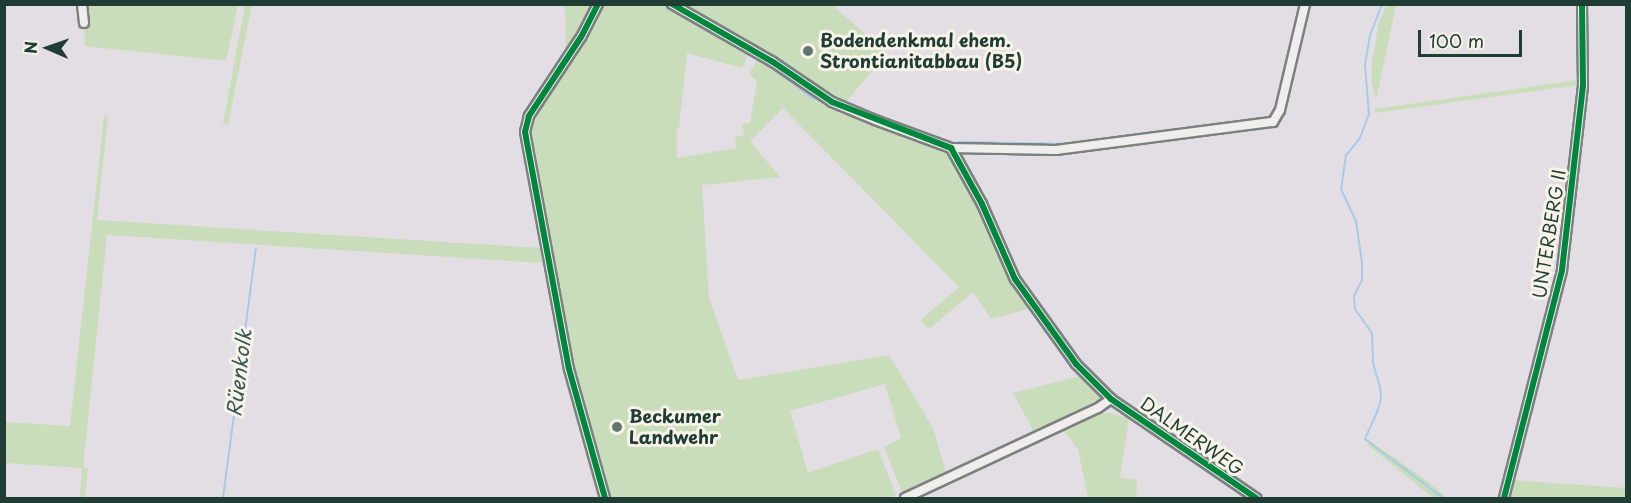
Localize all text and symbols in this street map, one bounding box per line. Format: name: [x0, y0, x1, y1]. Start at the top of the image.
north arrow: [18, 18, 78, 78]
scale bar: [1421, 18, 1524, 56]
text: 100 m: [1429, 27, 1484, 54]
place label: Bodendenkmal ehem. Strontianitabbau (B5): [820, 30, 1023, 72]
text: N: [18, 41, 42, 54]
marker: Bodendenkmal ehem. Strontianitabbau (B5): [801, 44, 815, 58]
street label: UNTERBERG II: [1528, 167, 1570, 301]
water label: Rüenkolk: [222, 328, 256, 418]
street label: DALMERWEG: [1136, 392, 1248, 480]
place label: Beckumer Landwehr: [629, 406, 721, 448]
marker: Beckumer Landwehr: [610, 420, 624, 434]

